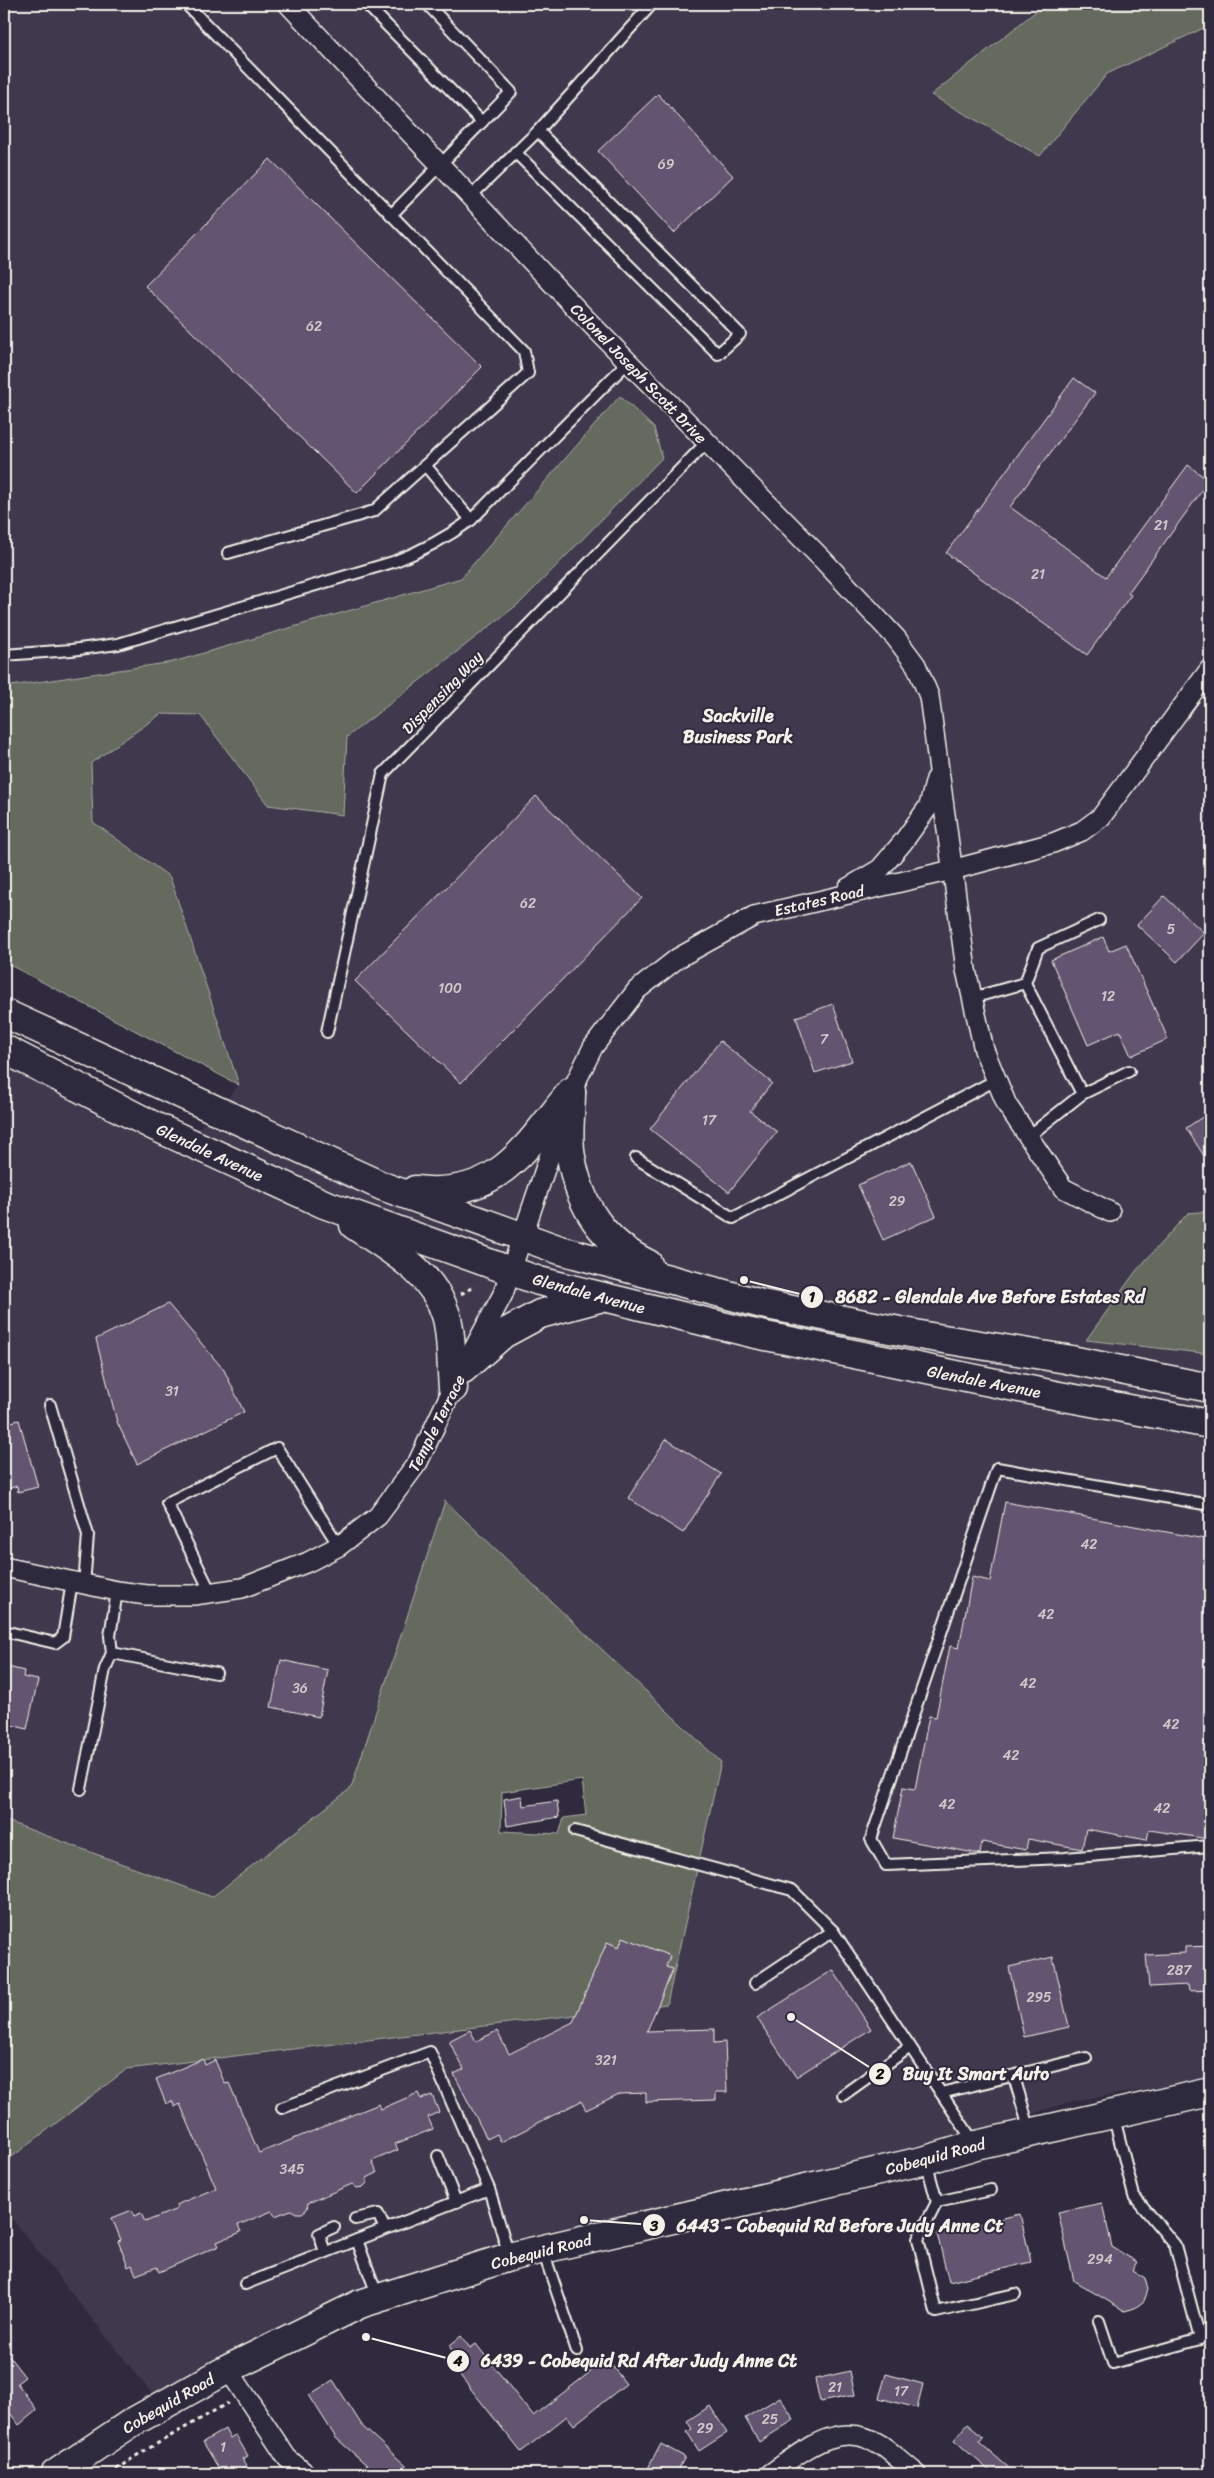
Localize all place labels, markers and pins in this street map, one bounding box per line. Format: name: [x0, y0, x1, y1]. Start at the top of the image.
callout: 8682 - Glendale Ave Before Estates Rd: [800, 1280, 1155, 1313]
callout: Buy It Smart Auto: [868, 2057, 1059, 2090]
callout: 6443 - Cobequid Rd Before Judy Anne Ct: [641, 2209, 1013, 2242]
callout: 6439 - Cobequid Rd After Judy Anne Ct: [446, 2344, 807, 2377]

